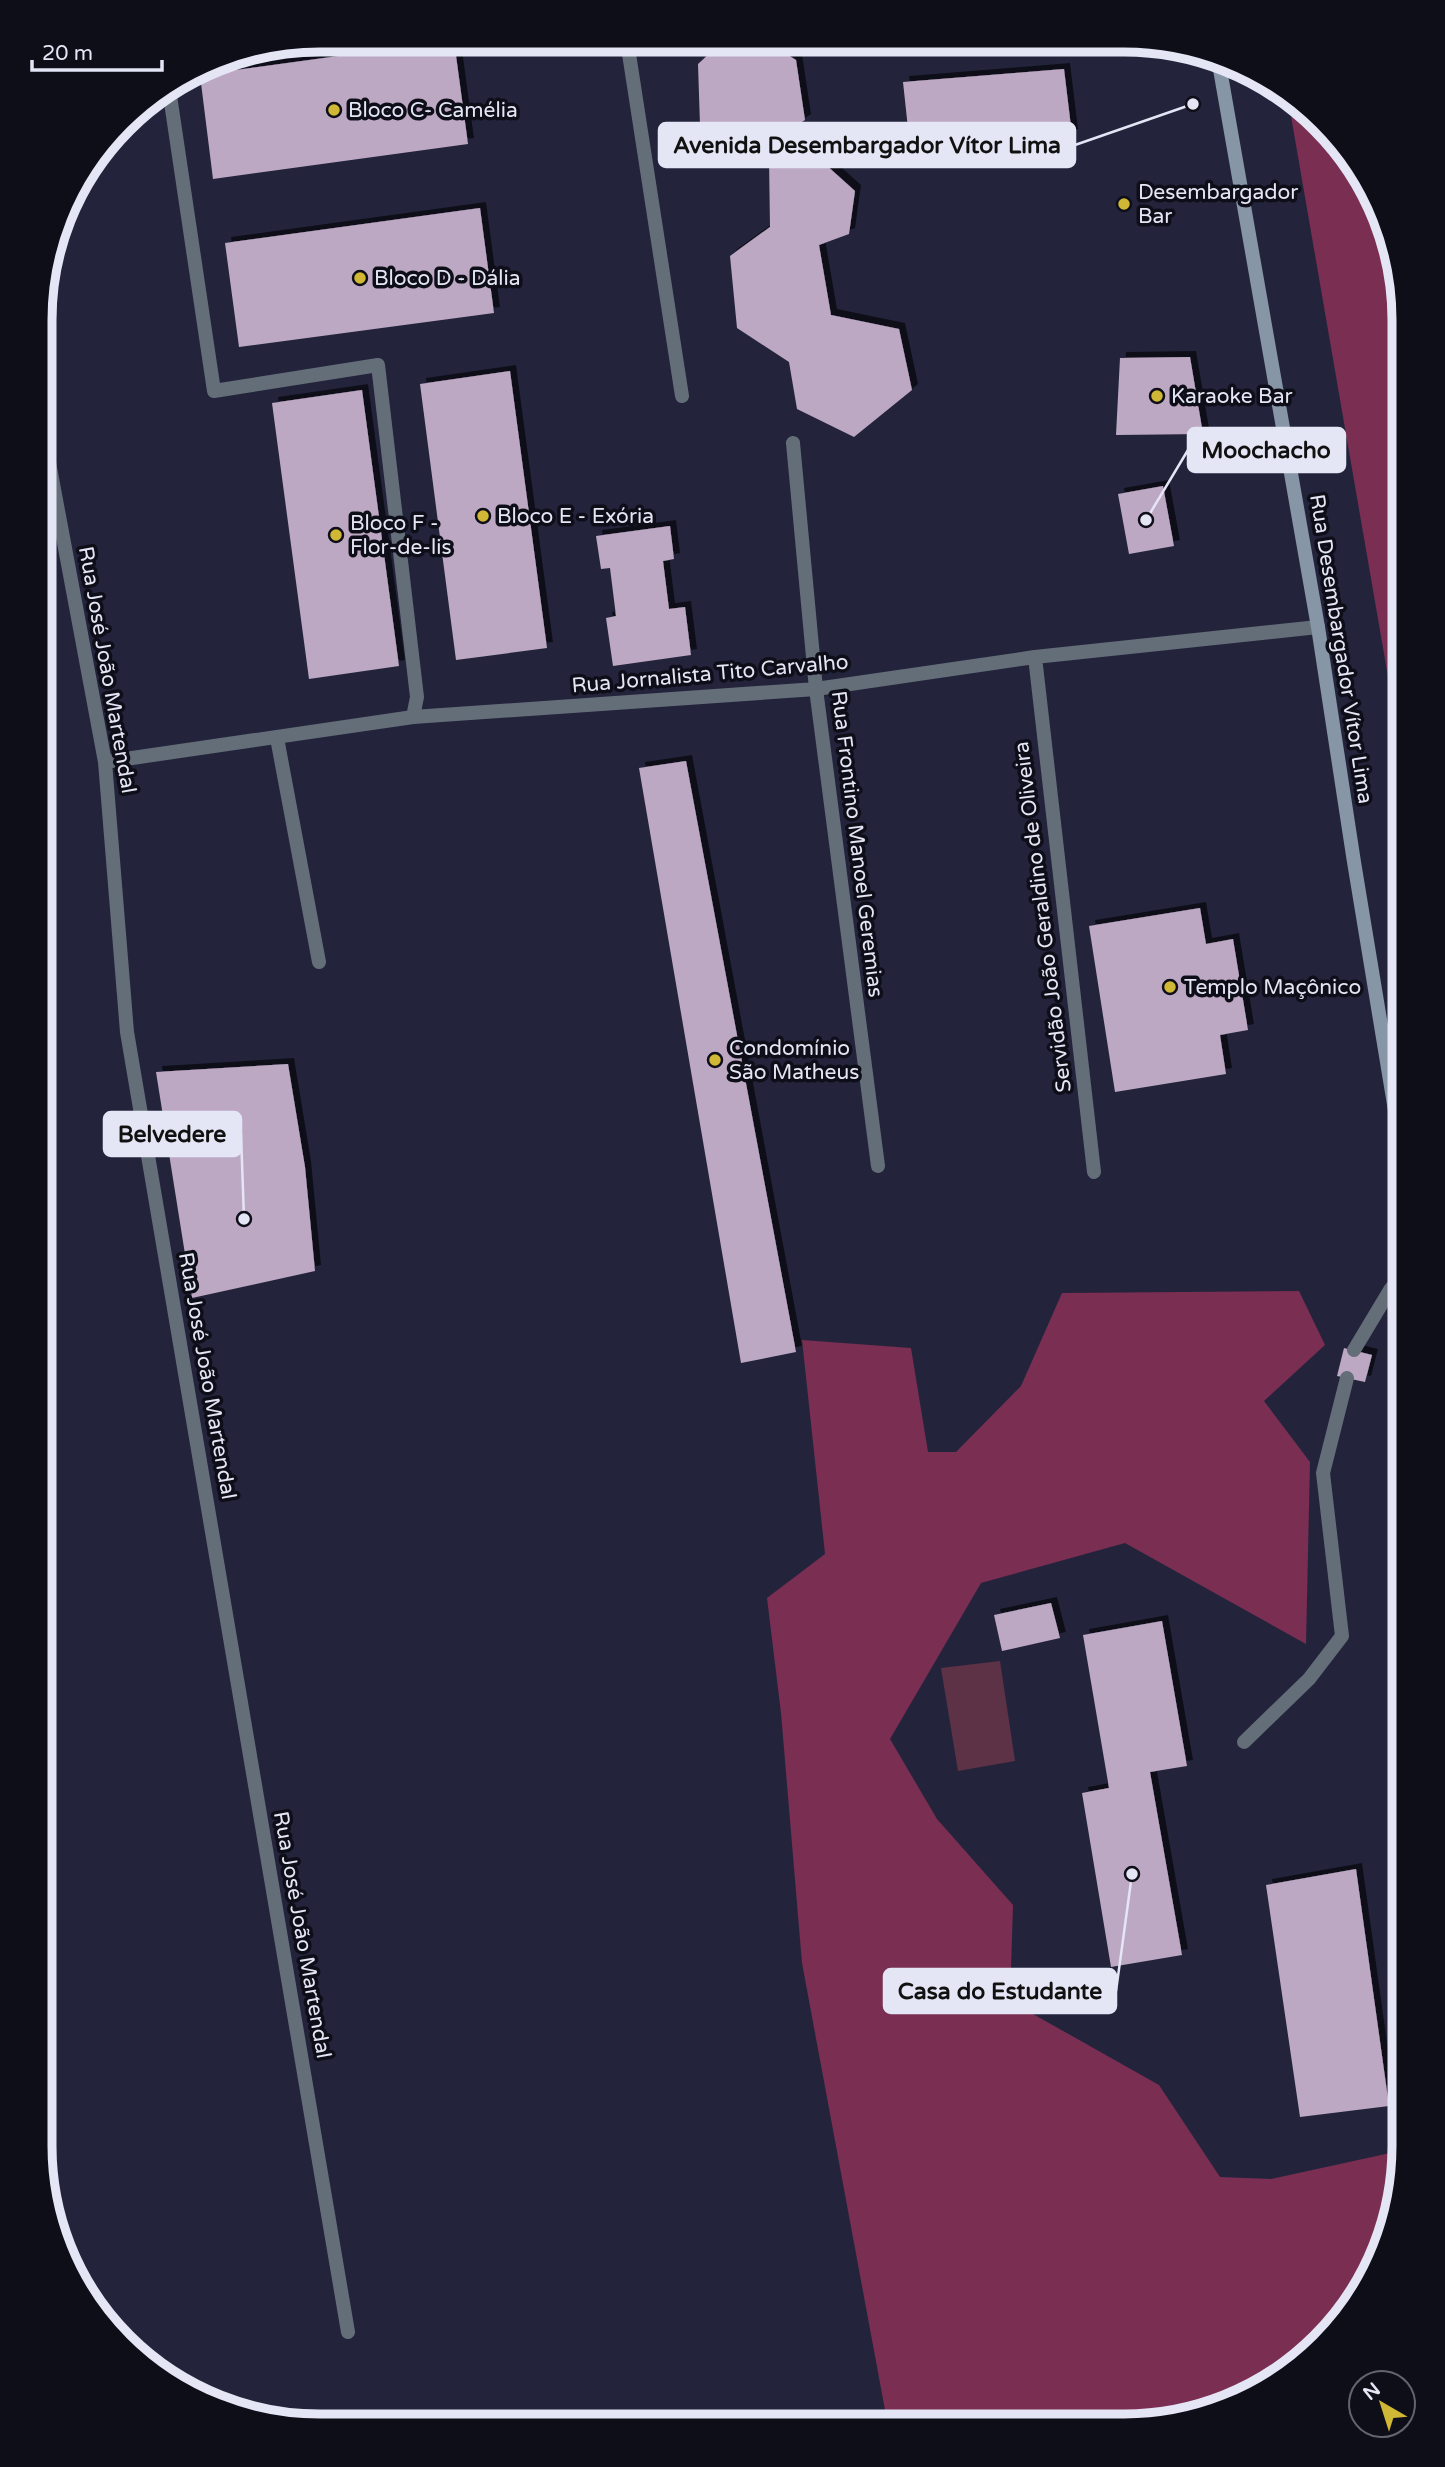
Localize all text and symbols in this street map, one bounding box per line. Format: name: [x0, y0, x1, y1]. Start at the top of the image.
scale bar: [32, 28, 161, 72]
text: 20 m: [42, 41, 93, 66]
place label: Bloco C- Camélia: [348, 98, 518, 123]
marker: Bloco C- Camélia: [326, 102, 342, 118]
callout: Avenida Desembargador Vítor Lima: [659, 123, 1075, 167]
text: Avenida Desembargador Vítor Lima: [673, 132, 1061, 160]
place label: Desembargador Bar: [1138, 180, 1298, 229]
marker: Desembargador Bar: [1116, 196, 1132, 212]
place label: Bloco D - Dália: [374, 266, 521, 291]
marker: Bloco D - Dália: [352, 270, 368, 286]
place label: Karaoke Bar: [1171, 384, 1293, 409]
marker: Karaoke Bar: [1149, 388, 1165, 404]
callout: Moochacho: [1188, 428, 1345, 472]
text: Moochacho: [1201, 437, 1331, 465]
street label: Rua Desembargador Vítor Lima: [1304, 492, 1378, 806]
place label: Bloco E - Exória: [497, 504, 654, 529]
marker: Bloco E - Exória: [475, 508, 491, 524]
place label: Bloco F - Flor-de-lis: [350, 511, 451, 560]
marker: Bloco F - Flor-de-lis: [328, 527, 344, 543]
street label: Rua José João Martendal: [73, 544, 141, 796]
street label: Rua Jornalista Tito Carvalho: [571, 649, 849, 699]
street label: Rua Frontino Manoel Geremias: [826, 689, 888, 999]
street label: Servidão João Geraldino de Oliveira: [1009, 740, 1077, 1094]
place label: Templo Maçônico: [1184, 975, 1361, 1000]
marker: Templo Maçônico: [1162, 979, 1178, 995]
place label: Condomínio São Matheus: [729, 1036, 859, 1085]
marker: Condomínio São Matheus: [707, 1052, 723, 1068]
callout: Belvedere: [104, 1112, 241, 1156]
text: Belvedere: [118, 1121, 226, 1149]
street label: Rua José João Martendal: [173, 1250, 241, 1502]
street label: Rua José João Martendal: [268, 1809, 336, 2061]
callout: Casa do Estudante: [884, 1969, 1116, 2013]
text: Casa do Estudante: [898, 1978, 1102, 2006]
north arrow: [1347, 2369, 1417, 2439]
text: N: [1359, 2378, 1385, 2405]

